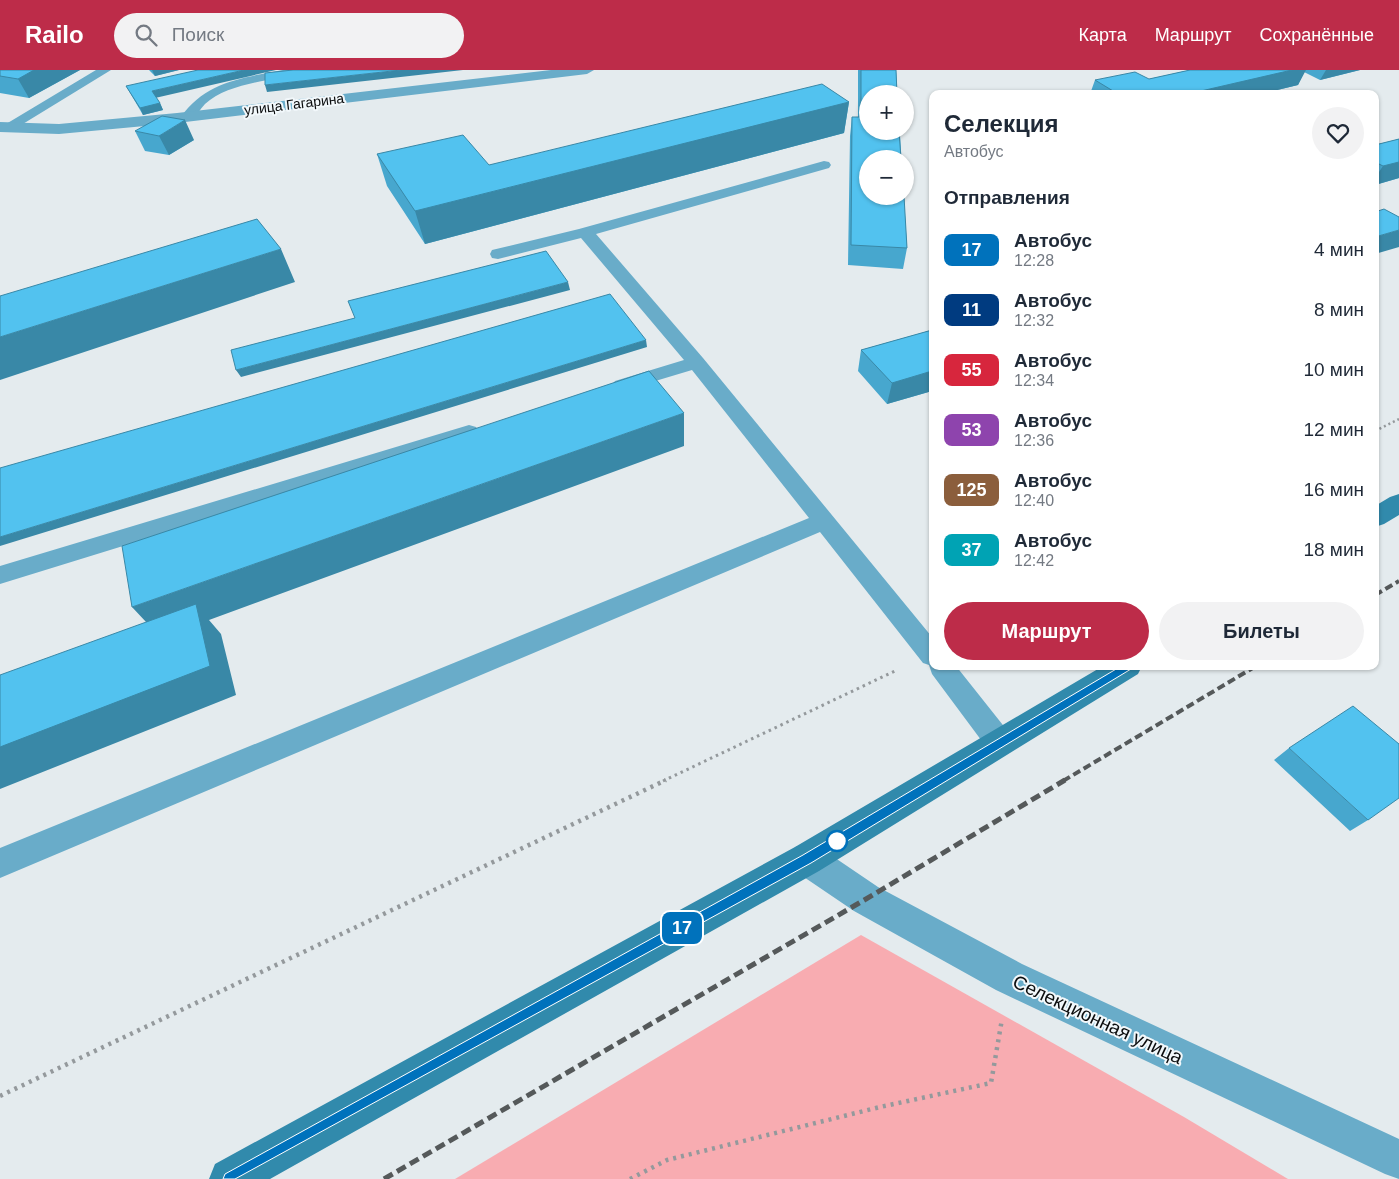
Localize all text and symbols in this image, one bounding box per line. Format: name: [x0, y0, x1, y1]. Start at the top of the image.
search box: [114, 13, 464, 58]
text: Railo: [25, 21, 84, 48]
icon: search: [132, 21, 160, 49]
text: Поиск: [172, 24, 224, 45]
text: Карта: [1079, 25, 1127, 45]
text: Маршрут: [1155, 25, 1231, 45]
text: Сохранённые: [1259, 25, 1374, 45]
map controls: [859, 85, 914, 205]
button: +: [859, 85, 914, 140]
street label: улица Гагарина: [243, 90, 345, 118]
button: heart: [1312, 107, 1364, 159]
text: Селекция: [944, 110, 1058, 137]
text: Автобус: [944, 143, 1004, 160]
button: −: [859, 150, 914, 205]
text: Отправления: [944, 187, 1070, 208]
text: Автобус: [1014, 230, 1092, 251]
text: 4 мин: [1314, 239, 1364, 260]
text: 17: [961, 240, 982, 260]
text: 12:28: [1014, 252, 1054, 269]
text: Автобус: [1014, 290, 1092, 311]
text: 8 мин: [1314, 299, 1364, 320]
text: 11: [962, 300, 981, 320]
text: 12:32: [1014, 312, 1054, 329]
text: Автобус: [1014, 350, 1092, 371]
text: 10 мин: [1303, 359, 1364, 380]
text: 55: [961, 360, 982, 380]
text: 12:34: [1014, 372, 1054, 389]
text: Автобус: [1014, 410, 1092, 431]
text: 12 мин: [1303, 419, 1364, 440]
text: 53: [961, 420, 982, 440]
text: 12:36: [1014, 432, 1054, 449]
text: Автобус: [1014, 470, 1092, 491]
text: 16 мин: [1303, 479, 1364, 500]
text: 125: [956, 480, 987, 500]
text: 12:40: [1014, 492, 1054, 509]
text: Автобус: [1014, 530, 1092, 551]
text: 18 мин: [1303, 539, 1364, 560]
text: 37: [961, 540, 982, 560]
text: 12:42: [1014, 552, 1054, 569]
button: Маршрут: [944, 602, 1149, 660]
button: Билеты: [1159, 602, 1364, 660]
unlabelled marker: [826, 830, 848, 852]
line badge: 17: [660, 912, 704, 944]
text: 17: [672, 918, 692, 938]
street label: Селекционная улица: [1009, 971, 1186, 1068]

